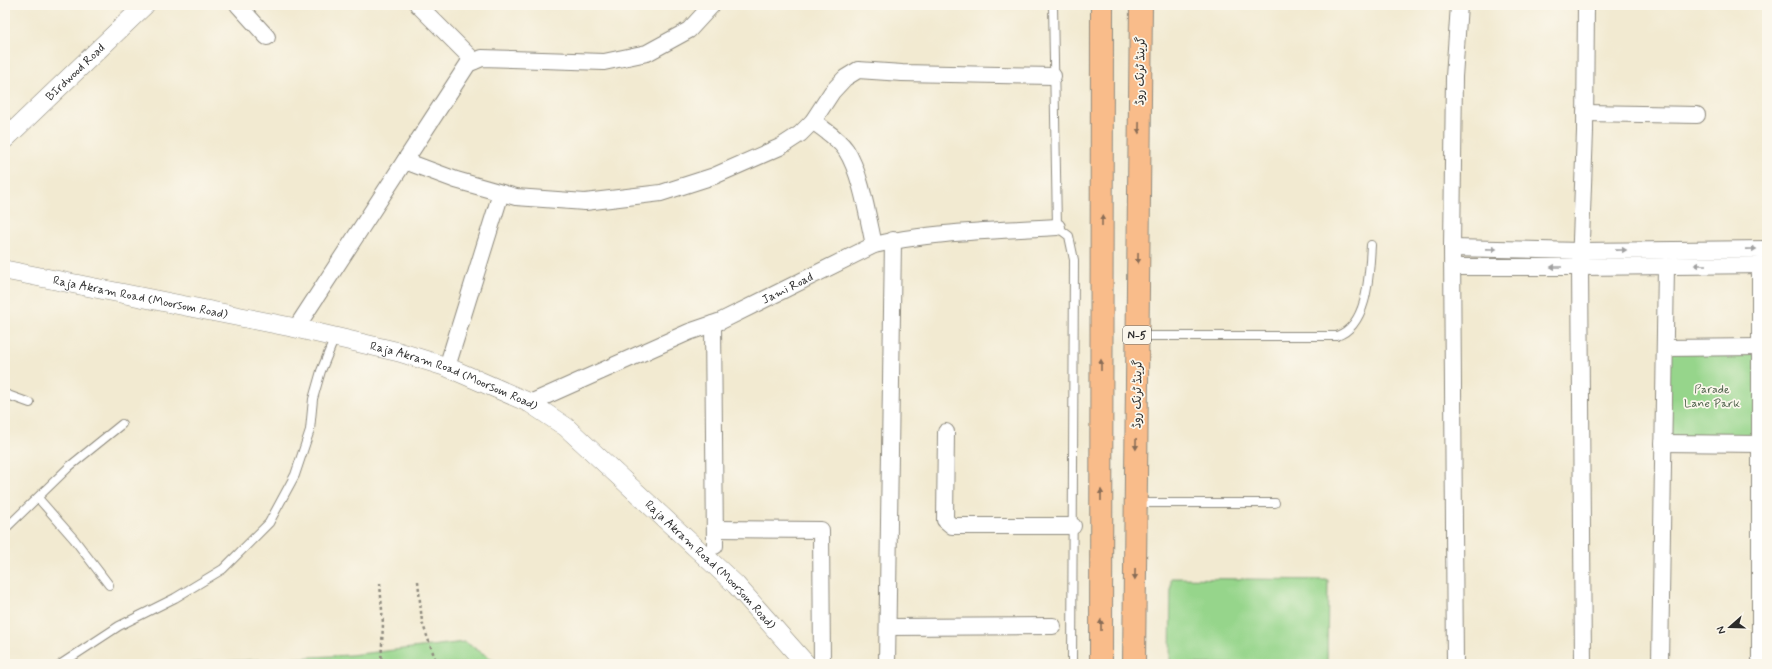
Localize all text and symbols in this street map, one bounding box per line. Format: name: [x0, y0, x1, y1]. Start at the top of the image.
street label: گرینڈ ٹرنک روڈ: [1132, 36, 1150, 106]
street label: BIrdwood Road: [43, 40, 109, 105]
one-way arrow: [1136, 122, 1143, 134]
one-way arrow: [1099, 214, 1105, 227]
one-way arrow: [1485, 246, 1498, 252]
one-way arrow: [1745, 246, 1758, 252]
one-way arrow: [1615, 247, 1627, 254]
one-way arrow: [1135, 252, 1141, 265]
one-way arrow: [1693, 262, 1706, 268]
one-way arrow: [1549, 264, 1562, 270]
street label: Jami Road: [759, 270, 816, 308]
street label: Raja Akram Road (Moorsom Road): [52, 273, 229, 323]
road number: N-5: [1123, 326, 1151, 344]
street label: Raja Akram Road (Moorsom Road): [368, 339, 541, 415]
one-way arrow: [1098, 358, 1104, 371]
street label: گرینڈ ٹرنک روڈ: [1129, 359, 1147, 429]
park label: Parade Lane Park: [1684, 382, 1740, 412]
one-way arrow: [1133, 438, 1139, 451]
one-way arrow: [1098, 488, 1104, 501]
street label: Raja Akram Road (Moorsom Road): [641, 497, 779, 634]
one-way arrow: [1132, 568, 1138, 581]
north arrow: [1710, 607, 1750, 647]
one-way arrow: [1098, 618, 1104, 631]
text: N: [1714, 624, 1729, 636]

